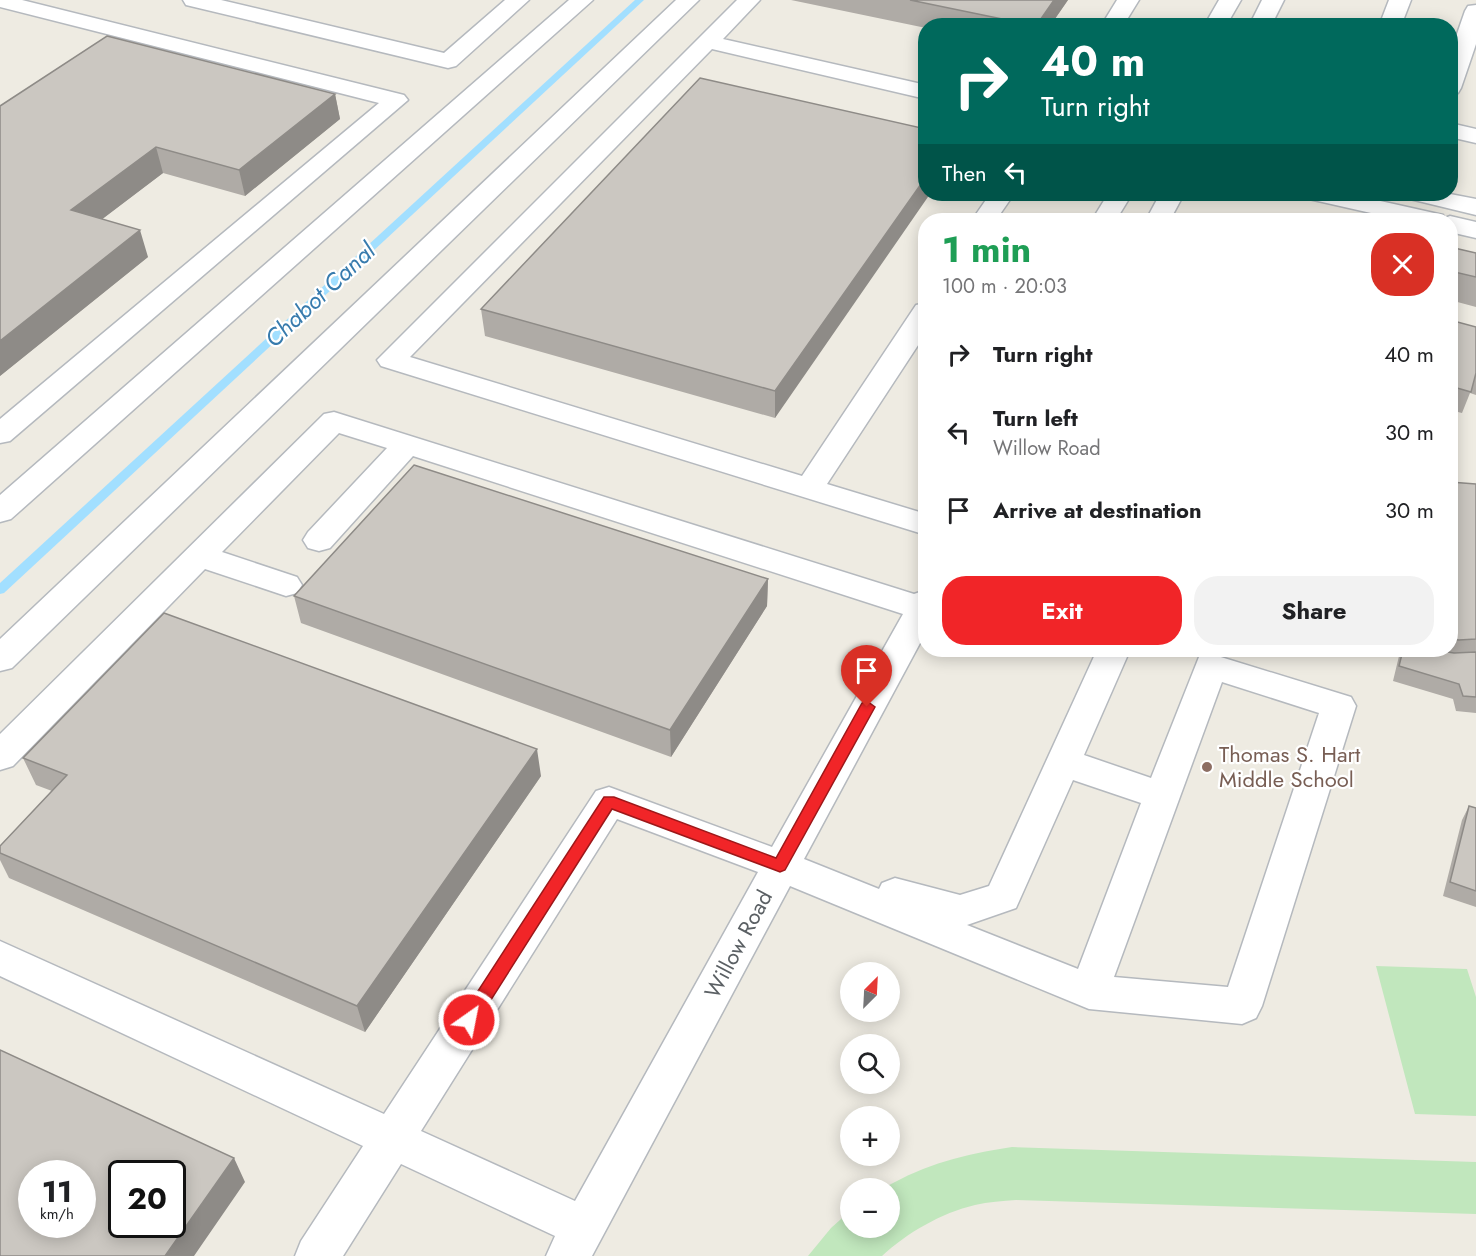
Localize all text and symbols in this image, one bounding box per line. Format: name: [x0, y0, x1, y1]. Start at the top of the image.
text: 40 m: [1041, 31, 1145, 92]
icon: right: [942, 42, 1020, 120]
text: Turn right: [1041, 87, 1149, 126]
icon: left: [999, 156, 1032, 189]
text: Then: [942, 157, 987, 189]
text: 1 min: [942, 223, 1031, 275]
water label: Chabot Canal: [256, 233, 384, 355]
button: close: [1371, 233, 1434, 296]
text: 100 m · 20:03: [942, 272, 1067, 301]
icon: right: [942, 338, 975, 371]
text: Turn right: [993, 338, 1093, 370]
text: 40 m: [1384, 338, 1434, 370]
text: Turn left: [993, 402, 1078, 434]
icon: left: [942, 416, 975, 449]
text: 30 m: [1385, 416, 1434, 448]
text: Willow Road: [993, 434, 1101, 463]
icon: arrive: [942, 494, 975, 527]
text: Arrive at destination: [993, 494, 1202, 526]
text: 30 m: [1385, 494, 1434, 526]
button: Exit: [942, 576, 1182, 645]
button: Share: [1194, 576, 1434, 645]
pin: [841, 645, 892, 707]
icon: arrive: [850, 654, 883, 687]
place label: Thomas S. Hart Middle School: [1219, 738, 1361, 795]
marker: Thomas S. Hart Middle School: [1200, 760, 1214, 774]
street label: Willow Road: [696, 884, 780, 1004]
north arrow: [840, 962, 900, 1022]
map controls: [840, 962, 900, 1238]
position arrow: [437, 988, 501, 1052]
button: search: [840, 1034, 900, 1094]
button: +: [840, 1106, 900, 1166]
speed limit sign: 20: [108, 1160, 186, 1238]
text: 11: [42, 1170, 72, 1213]
button: −: [840, 1178, 900, 1238]
text: km/h: [40, 1203, 74, 1225]

